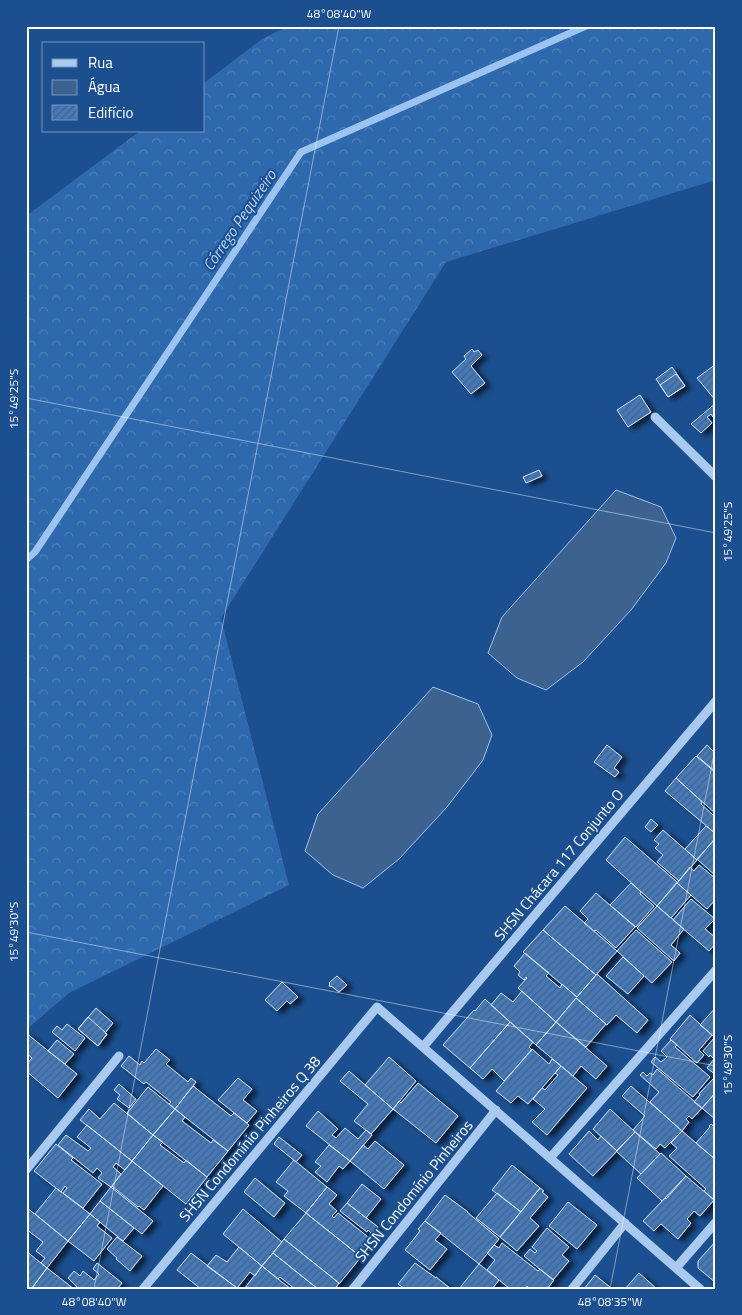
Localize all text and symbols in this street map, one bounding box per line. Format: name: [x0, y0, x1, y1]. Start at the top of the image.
text: 48°08'40"W: [307, 4, 372, 23]
legend: [42, 42, 205, 132]
text: Rua: [88, 51, 113, 74]
text: Água: [88, 75, 120, 98]
text: Edifício: [88, 101, 133, 124]
water label: Córrego Pequizeiro: [196, 164, 282, 275]
text: 15°49'25"S: [4, 369, 23, 429]
text: 15°49'25"S: [718, 502, 737, 562]
street label: SHSN Chácara 117 Conjunto O: [488, 784, 629, 946]
text: 15°49'30"S: [4, 902, 23, 962]
text: 15°49'30"S: [718, 1035, 737, 1095]
street label: SHSN Condomínio Pinheiros Q 38: [173, 1051, 326, 1227]
street label: SHSN Condomínio Pinheiros: [349, 1115, 478, 1267]
text: 48°08'40"W: [62, 1292, 127, 1311]
text: 48°08'35"W: [578, 1292, 643, 1311]

